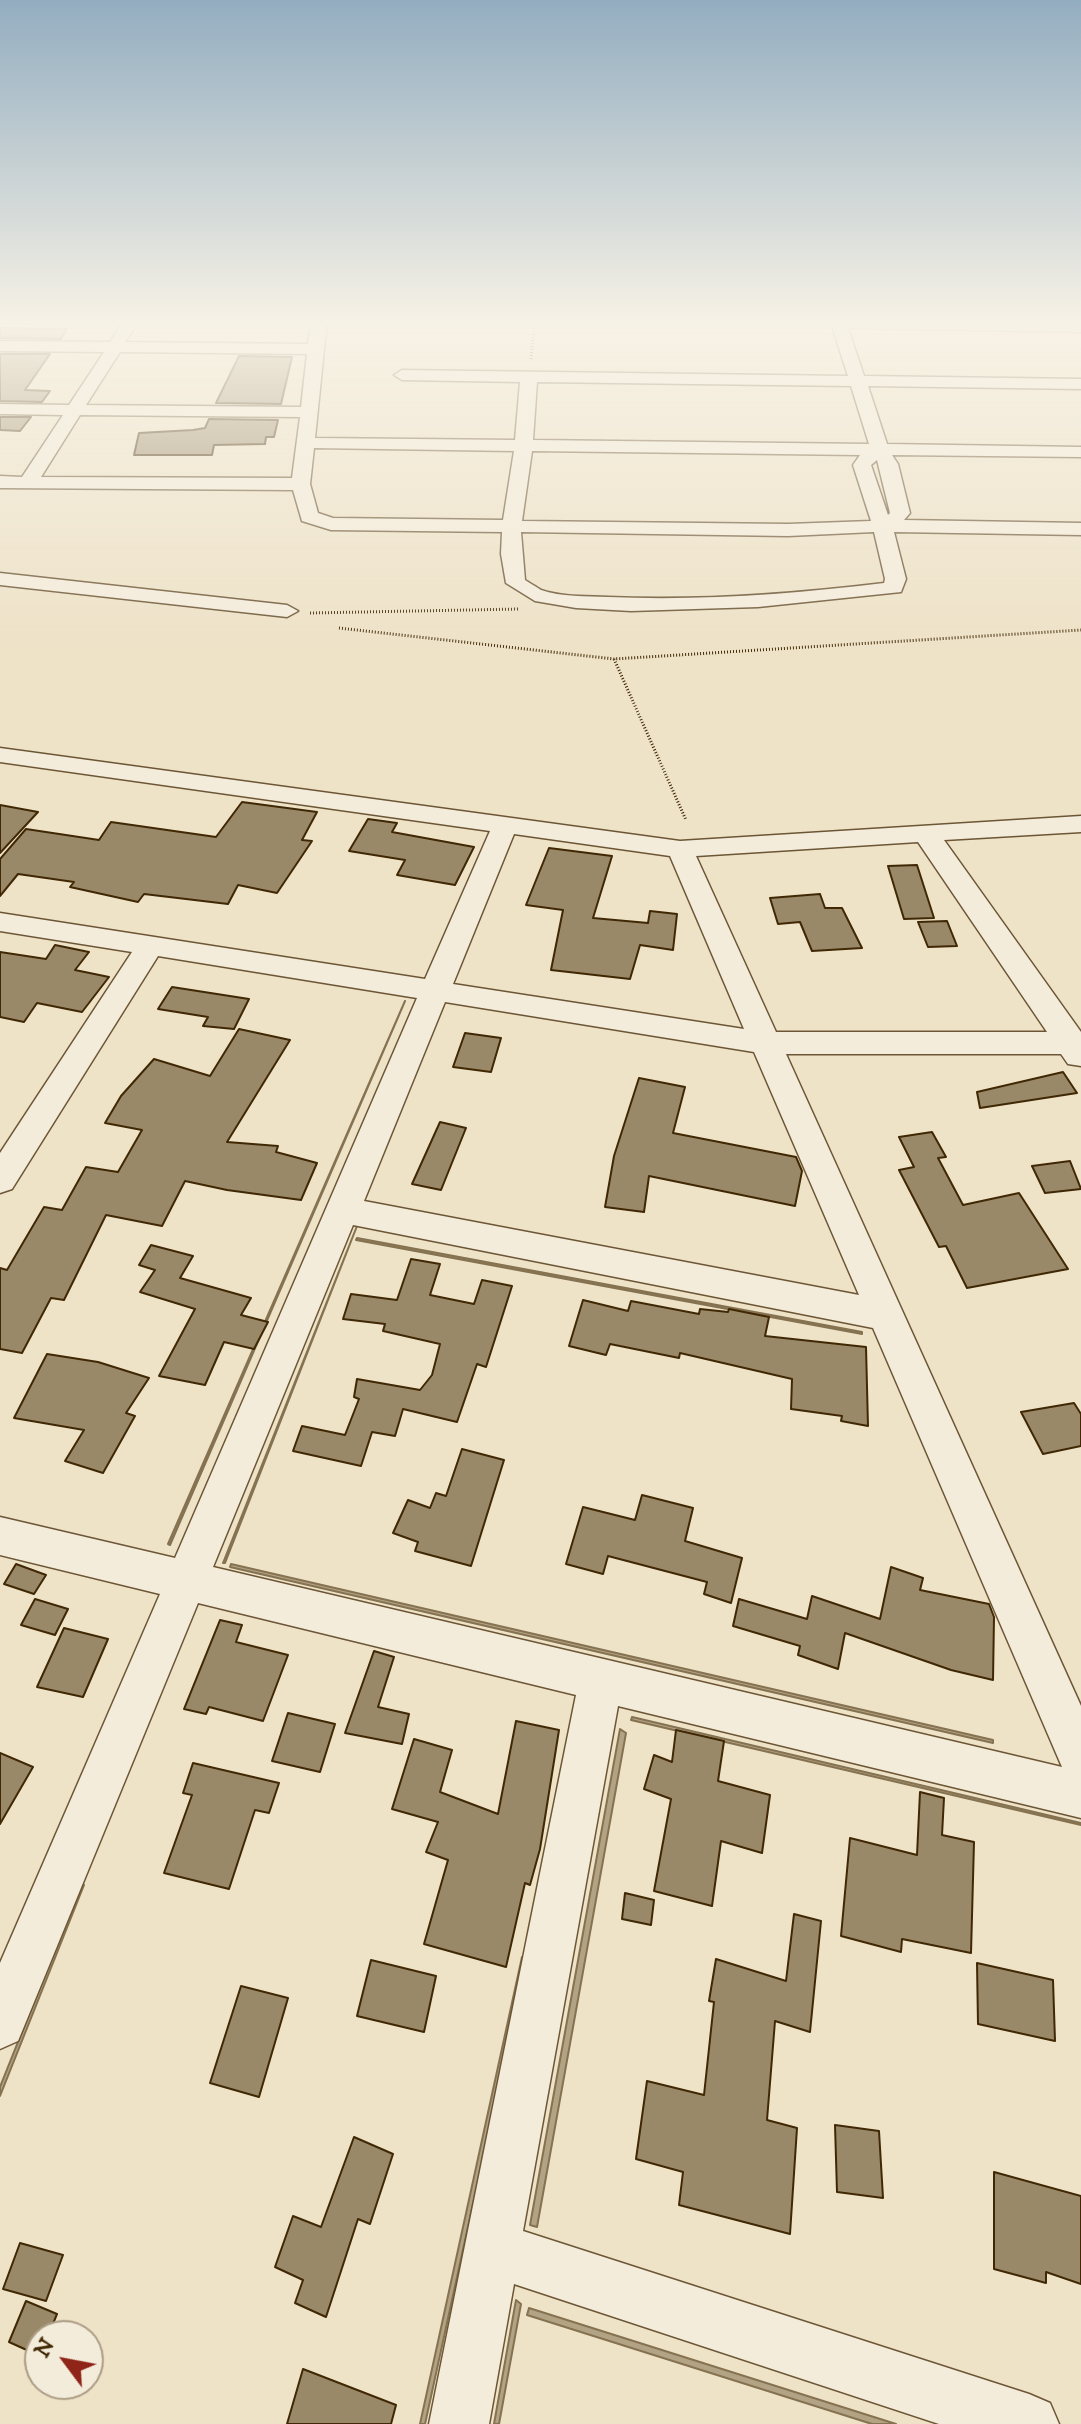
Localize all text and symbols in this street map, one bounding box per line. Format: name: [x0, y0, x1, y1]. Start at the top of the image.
north arrow: [24, 2320, 104, 2400]
text: N: [29, 2333, 61, 2363]

